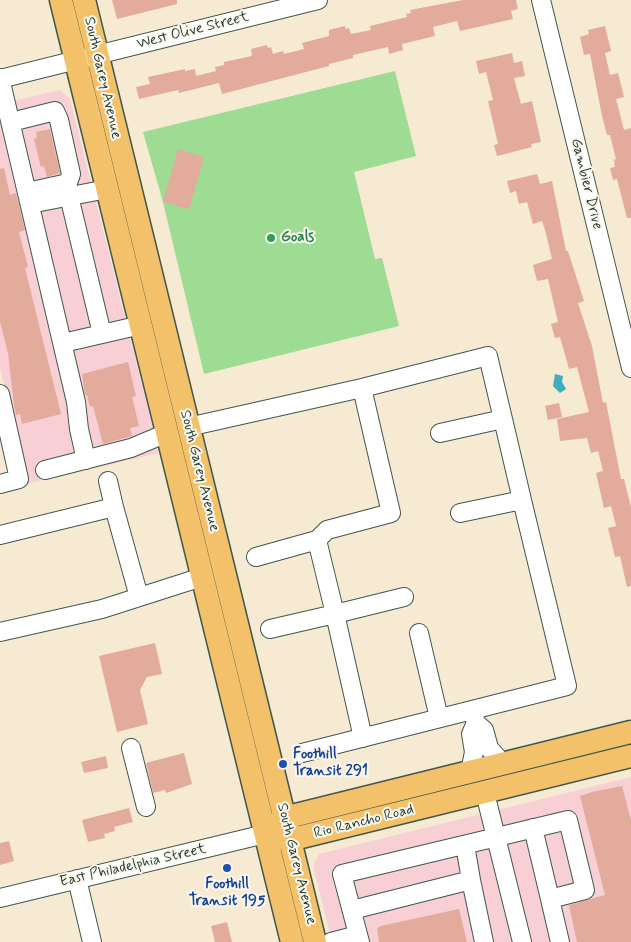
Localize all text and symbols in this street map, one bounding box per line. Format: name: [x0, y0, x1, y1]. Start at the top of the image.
street label: West Olive Street: [135, 8, 251, 54]
street label: South Garey Avenue: [79, 15, 125, 141]
street label: Gambier Drive: [566, 137, 606, 231]
place label: Goals: [281, 229, 314, 247]
marker: Goals: [265, 232, 277, 244]
street label: South Garey Avenue: [175, 408, 223, 534]
place label: Foothill Transit 291: [293, 746, 368, 781]
marker: Foothill Transit 291: [277, 758, 289, 770]
street label: South Garey Avenue: [272, 801, 320, 927]
street label: Rio Rancho Road: [312, 801, 416, 843]
street label: East Philadelphia Street: [58, 840, 208, 892]
marker: Foothill Transit 195: [221, 862, 233, 874]
place label: Foothill Transit 195: [189, 876, 265, 911]

